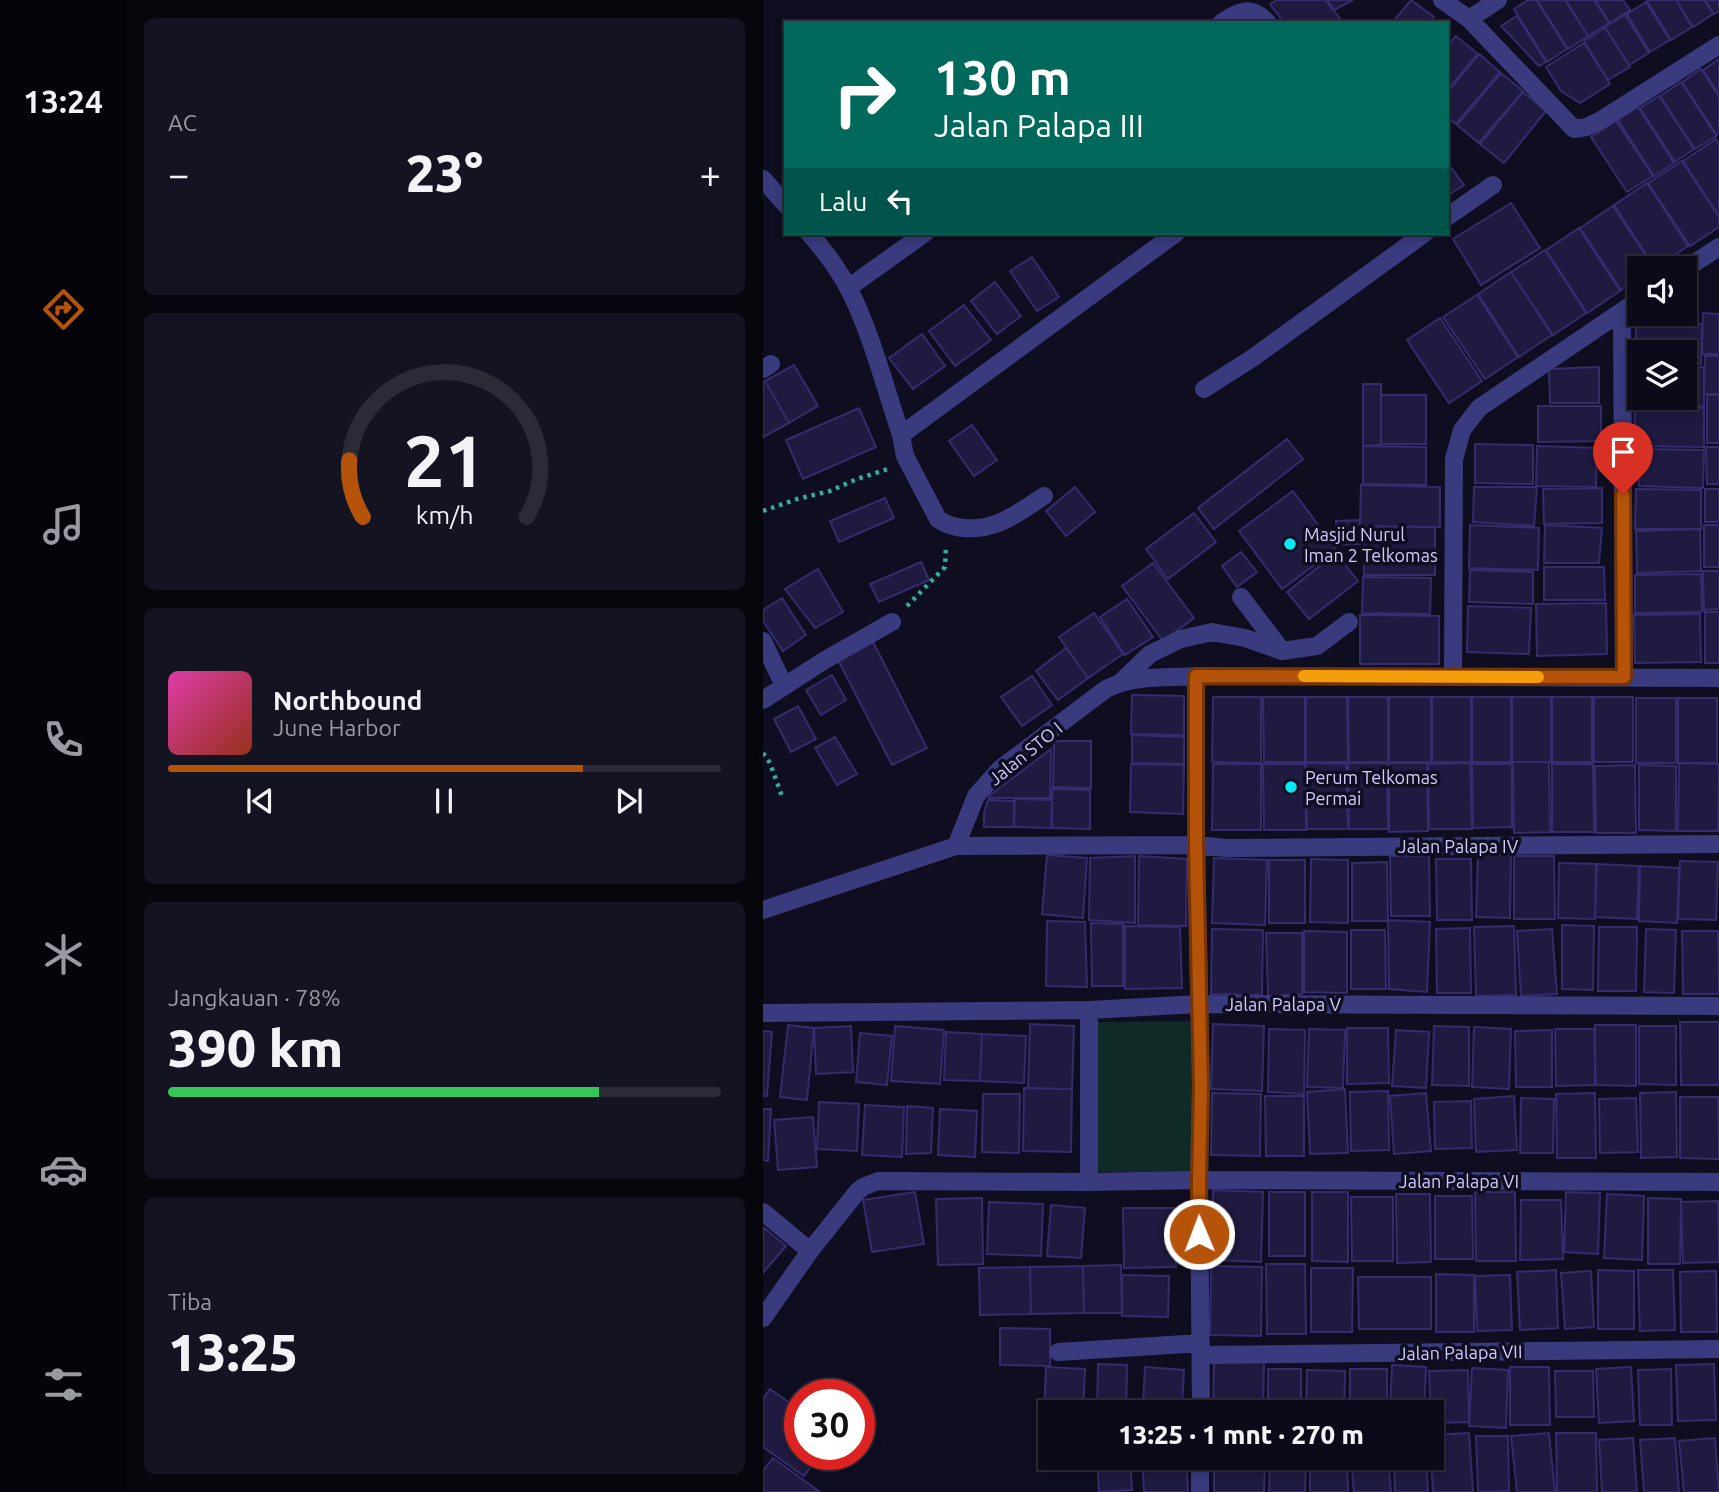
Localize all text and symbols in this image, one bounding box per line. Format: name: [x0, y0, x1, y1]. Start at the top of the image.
icon: right: [819, 49, 910, 140]
text: 130 m: [934, 49, 1071, 104]
text: 13:24: [23, 83, 103, 119]
text: Jalan Palapa III: [934, 107, 1144, 143]
text: AC: [168, 110, 197, 135]
text: 23°: [406, 144, 483, 202]
text: −: [168, 153, 189, 195]
text: +: [700, 153, 721, 195]
icon: left: [881, 182, 919, 220]
text: Lalu: [819, 187, 867, 216]
map controls: [1627, 256, 1697, 410]
button: sound: [1627, 256, 1697, 326]
icon: directions: [39, 285, 88, 334]
button: layers: [1627, 340, 1697, 410]
text: 21: [403, 420, 486, 502]
pin: [1593, 422, 1653, 494]
icon: arrive: [1604, 433, 1642, 471]
icon: music: [39, 500, 88, 549]
text: km/h: [416, 501, 473, 529]
place label: Masjid Nurul Iman 2 Telkomas: [1304, 524, 1438, 565]
marker: Masjid Nurul Iman 2 Telkomas: [1282, 536, 1298, 552]
text: Northbound: [273, 686, 422, 715]
icon: phone: [39, 715, 88, 764]
text: June Harbor: [273, 715, 401, 740]
street label: Jalan STO I: [984, 717, 1066, 789]
place label: Perum Telkomas Permai: [1305, 767, 1438, 808]
marker: Perum Telkomas Permai: [1283, 779, 1299, 795]
icon: previous: [241, 782, 279, 820]
icon: pause: [425, 782, 463, 820]
icon: next: [610, 782, 648, 820]
street label: Jalan Palapa IV: [1398, 836, 1519, 856]
icon: climate: [39, 930, 88, 979]
text: Jangkauan · 78%: [168, 985, 340, 1010]
street label: Jalan Palapa V: [1225, 994, 1341, 1014]
text: 390 km: [168, 1019, 343, 1077]
icon: car: [39, 1145, 88, 1194]
street label: Jalan Palapa VI: [1399, 1171, 1519, 1191]
position arrow: [1162, 1197, 1236, 1271]
text: Tiba: [168, 1289, 212, 1314]
text: 13:25: [168, 1323, 298, 1381]
street label: Jalan Palapa VII: [1397, 1341, 1523, 1363]
icon: filters: [39, 1360, 88, 1409]
speed limit sign: 30: [784, 1379, 875, 1470]
text: 13:25 · 1 mnt · 270 m: [1118, 1420, 1364, 1449]

